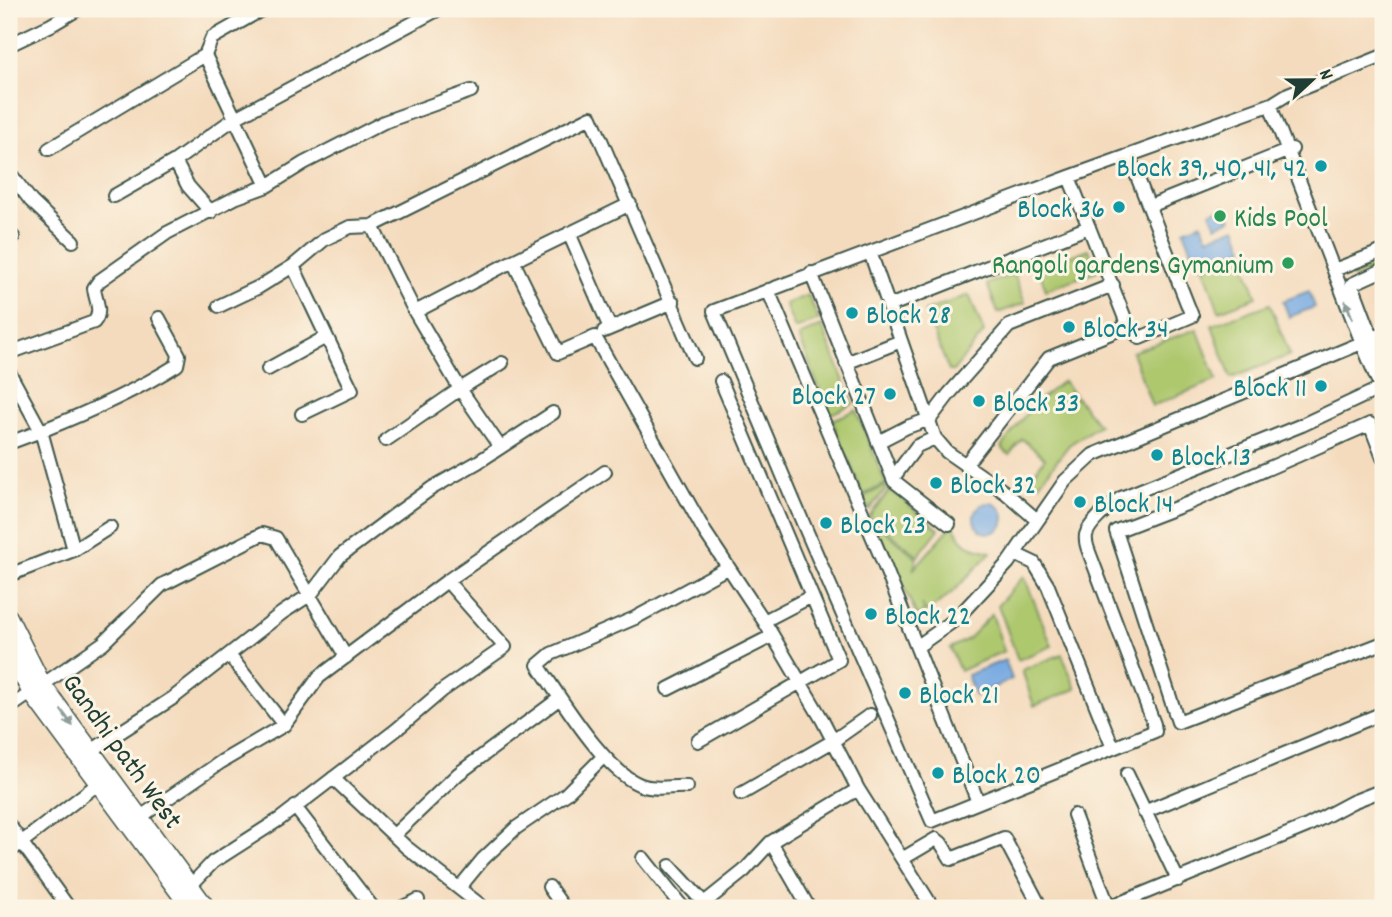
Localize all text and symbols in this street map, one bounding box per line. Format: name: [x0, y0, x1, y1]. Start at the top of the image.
north arrow: [1276, 46, 1346, 116]
text: N: [1310, 66, 1339, 84]
place label: Block 39, 40, 41, 42: [1117, 151, 1307, 191]
marker: Block 39, 40, 41, 42: [1313, 158, 1329, 174]
place label: Block 36: [1017, 192, 1105, 232]
marker: Block 36: [1111, 199, 1127, 215]
place label: Kids Pool: [1234, 201, 1328, 241]
marker: Kids Pool: [1212, 208, 1228, 224]
place label: Rangoli gardens Gymanium: [992, 248, 1274, 288]
marker: Rangoli gardens Gymanium: [1280, 255, 1296, 271]
place label: Block 28: [866, 298, 951, 338]
one-way arrow: [1344, 300, 1355, 321]
marker: Block 28: [844, 305, 860, 321]
place label: Block 34: [1083, 312, 1169, 352]
marker: Block 34: [1061, 319, 1077, 335]
place label: Block 11: [1233, 371, 1307, 411]
marker: Block 11: [1313, 378, 1329, 394]
place label: Block 27: [791, 379, 876, 419]
marker: Block 27: [882, 386, 898, 402]
place label: Block 33: [993, 386, 1079, 426]
marker: Block 33: [971, 393, 987, 409]
place label: Block 13: [1171, 440, 1251, 480]
marker: Block 13: [1149, 447, 1165, 463]
place label: Block 32: [950, 468, 1036, 508]
marker: Block 32: [928, 475, 944, 491]
place label: Block 14: [1094, 487, 1173, 527]
marker: Block 14: [1072, 494, 1088, 510]
place label: Block 23: [840, 508, 926, 548]
marker: Block 23: [818, 515, 834, 531]
place label: Block 22: [885, 599, 971, 639]
marker: Block 22: [863, 606, 879, 622]
street label: Gandhi path West: [50, 667, 190, 839]
place label: Block 21: [919, 678, 999, 718]
marker: Block 21: [897, 685, 913, 701]
one-way arrow: [60, 709, 74, 727]
place label: Block 20: [952, 758, 1041, 798]
marker: Block 20: [930, 765, 946, 781]

